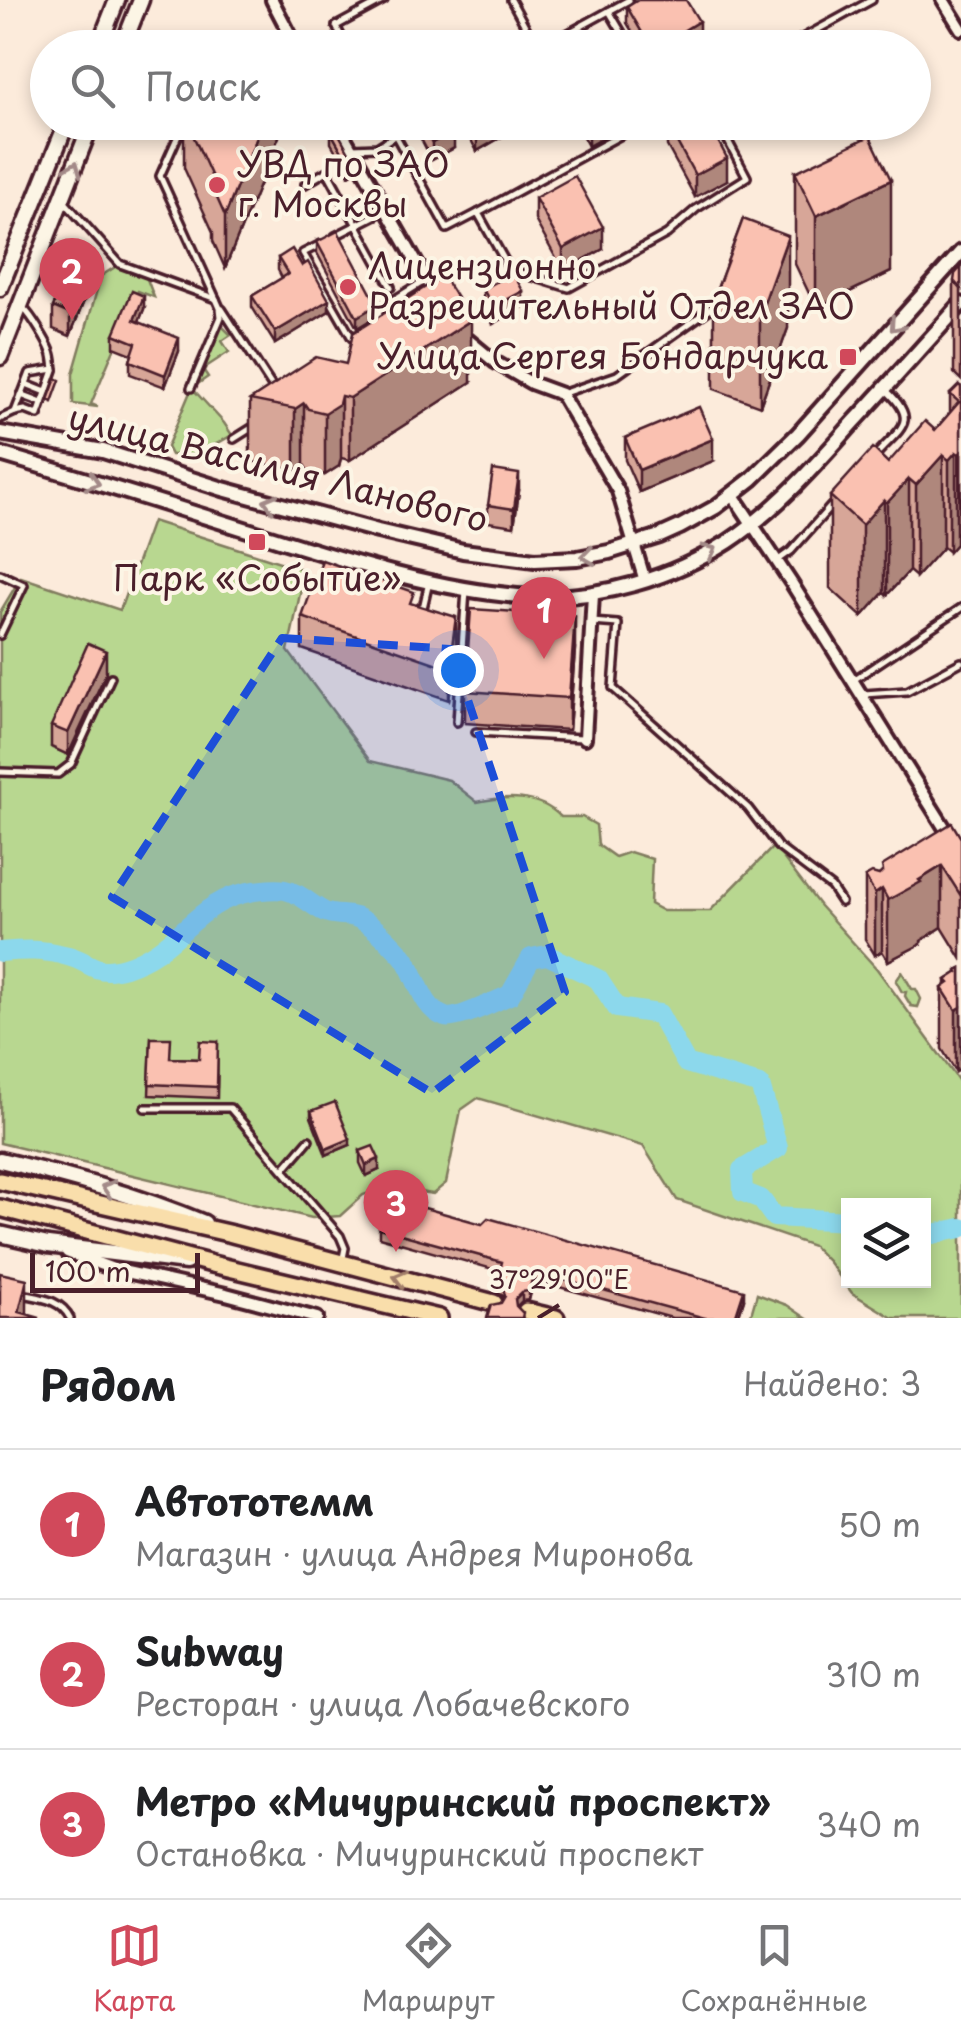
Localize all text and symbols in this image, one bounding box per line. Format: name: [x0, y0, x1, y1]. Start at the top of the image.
search box: [30, 30, 931, 140]
text: Поиск: [145, 57, 260, 114]
icon: search: [65, 58, 120, 113]
place label: УВД по ЗАО г. Москвы: [237, 136, 450, 229]
one-way arrow: [62, 161, 82, 178]
marker: УВД по ЗАО г. Москвы: [206, 174, 228, 196]
pin: 2: [40, 238, 104, 320]
place label: Лицензионно Разрешительный Отдел ЗАО: [368, 238, 855, 331]
marker: Лицензионно Разрешительный Отдел ЗАО: [337, 276, 359, 298]
one-way arrow: [890, 313, 908, 332]
place label: Улица Сергея Бондарчука: [377, 328, 828, 381]
marker: Улица Сергея Бондарчука: [837, 346, 859, 368]
street label: улица Василия Ланового: [63, 389, 494, 544]
one-way arrow: [84, 470, 101, 491]
one-way arrow: [262, 492, 279, 513]
marker: Парк «Событие»: [246, 531, 268, 553]
one-way arrow: [580, 544, 596, 565]
one-way arrow: [699, 544, 717, 563]
place label: Парк «Событие»: [113, 550, 401, 603]
pin: 1: [512, 576, 576, 659]
your location: [433, 645, 484, 696]
pin: 3: [364, 1170, 428, 1252]
one-way arrow: [100, 1179, 117, 1200]
map controls: [841, 1198, 931, 1288]
button: layers: [841, 1198, 931, 1288]
scale bar: [30, 1248, 200, 1292]
text: 100 m: [45, 1249, 131, 1292]
text: 37°29'00"E: [489, 1260, 629, 1298]
one-way arrow: [391, 1269, 409, 1290]
text: Рядом: [40, 1352, 177, 1415]
text: Найдено: 3: [743, 1359, 921, 1407]
text: Автототемм: [135, 1472, 375, 1529]
text: 1: [65, 1500, 80, 1548]
text: 50 m: [838, 1500, 921, 1548]
text: Магазин · улица Андрея Миронова: [135, 1529, 693, 1577]
text: Subway: [135, 1622, 284, 1679]
text: 2: [61, 1650, 84, 1698]
text: 310 m: [825, 1650, 921, 1698]
text: Ресторан · улица Лобачевского: [135, 1679, 630, 1727]
text: Метро «Мичуринский проспект»: [135, 1772, 771, 1829]
text: 3: [62, 1800, 83, 1848]
text: 340 m: [816, 1800, 921, 1848]
text: Остановка · Мичуринский проспект: [135, 1829, 703, 1877]
tab: Карта: [93, 1918, 175, 2021]
tab: Маршрут: [362, 1918, 494, 2021]
tab: Сохранённые: [681, 1918, 868, 2021]

